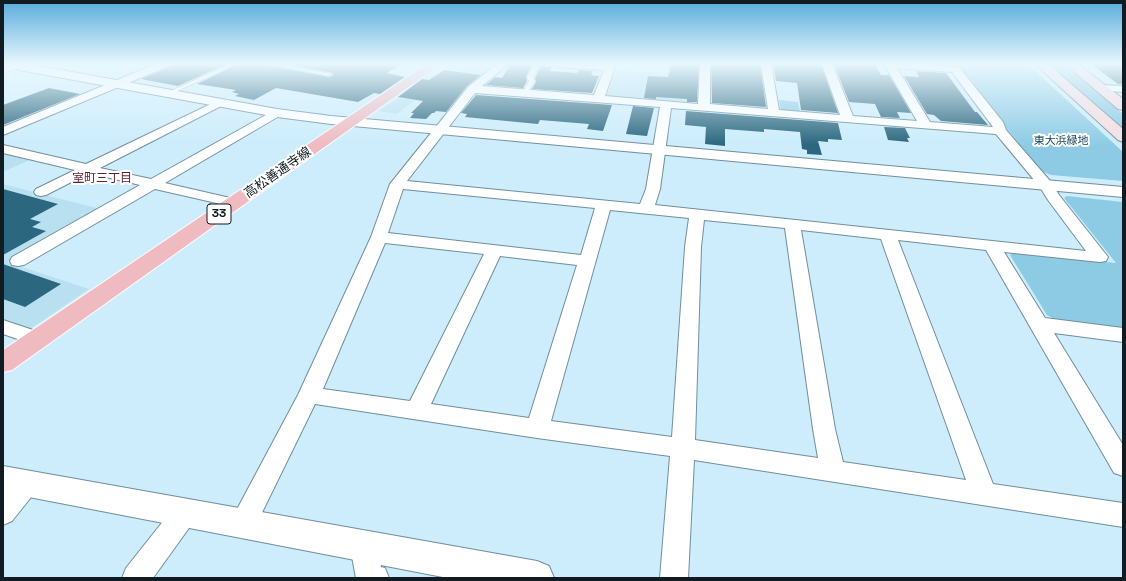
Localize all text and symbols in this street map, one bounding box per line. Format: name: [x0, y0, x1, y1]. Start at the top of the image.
park label: 東大浜緑地: [1034, 134, 1088, 148]
street label: 高松善通寺線: [242, 144, 314, 202]
district label: 室町三丁目: [72, 172, 132, 186]
road number: 33: [207, 204, 231, 224]

